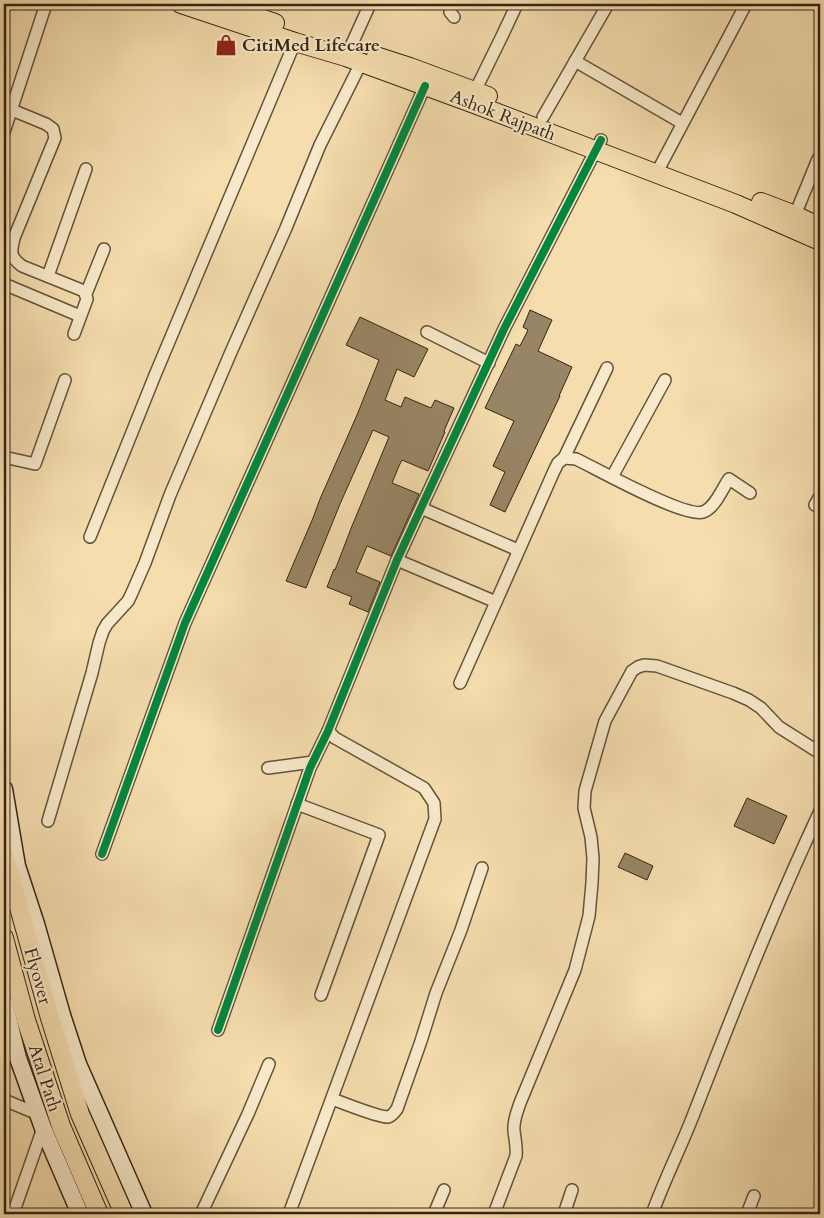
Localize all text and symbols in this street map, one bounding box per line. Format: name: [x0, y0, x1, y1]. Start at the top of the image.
shop icon: CitiMed Lifecare: [213, 32, 239, 58]
place label: CitiMed Lifecare: [242, 33, 380, 58]
street label: Ashok Rajpath: [446, 84, 559, 147]
street label: Flyover: [18, 945, 58, 1008]
street label: Atal Path: [22, 1041, 67, 1115]

